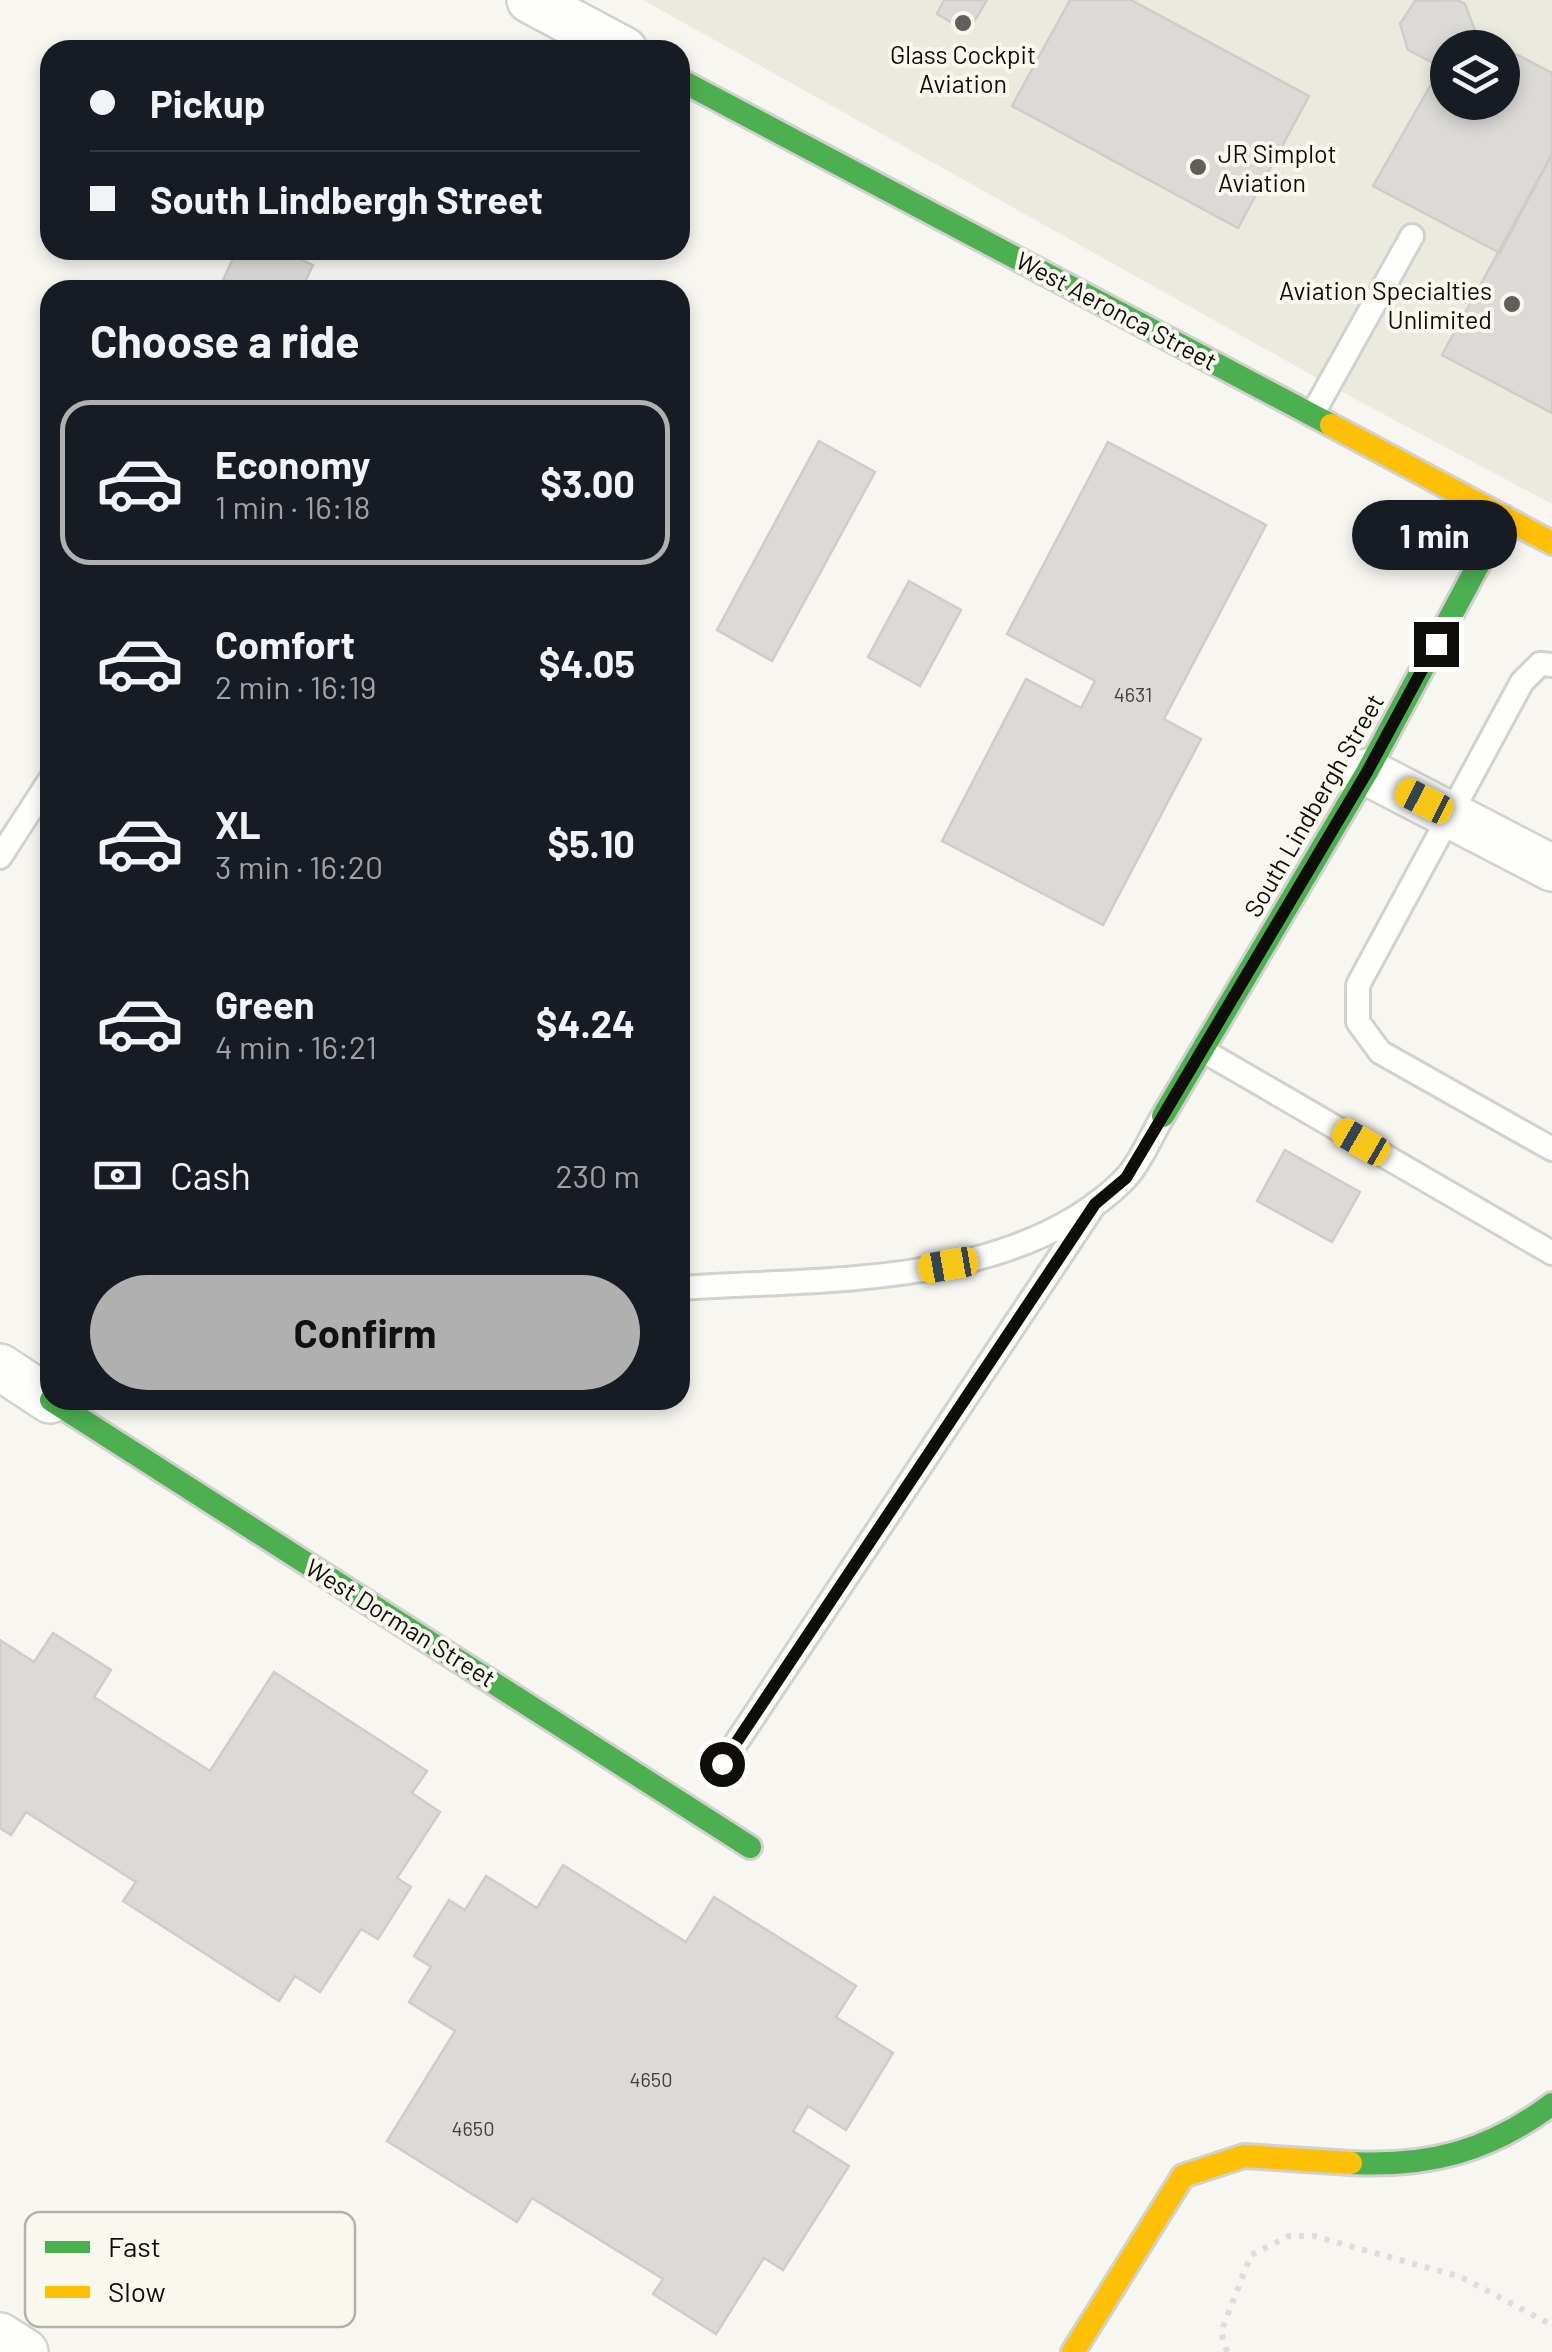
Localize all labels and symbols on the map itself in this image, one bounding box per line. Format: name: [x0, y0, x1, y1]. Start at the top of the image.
marker: Glass Cockpit Aviation: [952, 12, 974, 34]
place label: Glass Cockpit Aviation: [890, 39, 1036, 98]
place label: JR Simplot Aviation: [1218, 138, 1337, 197]
marker: JR Simplot Aviation: [1187, 156, 1209, 178]
street label: West Aeronca Street: [1011, 244, 1223, 376]
place label: Aviation Specialties Unlimited: [1279, 275, 1492, 334]
marker: Aviation Specialties Unlimited: [1501, 293, 1523, 315]
callout: 1 min: [1354, 499, 1518, 569]
route end: [1414, 622, 1459, 667]
house number: 4631: [1114, 682, 1152, 706]
street label: South Lindbergh Street: [1237, 688, 1389, 922]
car: [1390, 774, 1458, 828]
car: [1328, 1114, 1394, 1170]
car: [916, 1245, 980, 1285]
street label: West Dorman Street: [300, 1551, 502, 1693]
route start: [700, 1742, 745, 1787]
house number: 4650: [630, 2067, 672, 2091]
house number: 4650: [452, 2116, 494, 2140]
legend: [25, 2212, 355, 2327]
text: Fast: [108, 2229, 161, 2263]
text: Slow: [108, 2274, 166, 2308]

